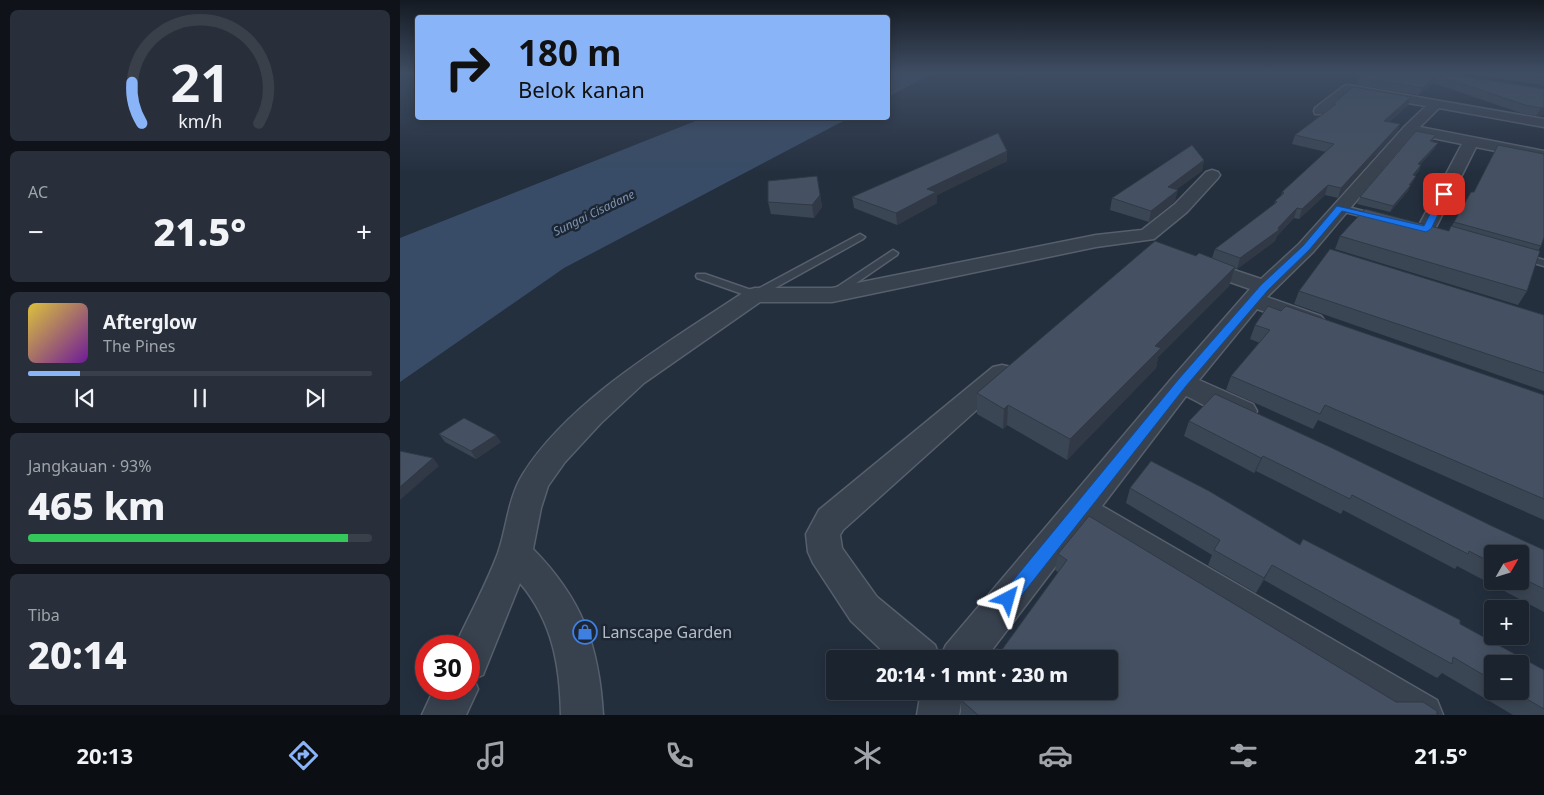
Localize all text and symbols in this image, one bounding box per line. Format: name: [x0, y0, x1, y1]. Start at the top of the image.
text: 180 m: [518, 29, 621, 76]
icon: right: [435, 35, 500, 100]
text: 21: [170, 46, 230, 117]
text: Belok kanan: [518, 74, 645, 104]
text: km/h: [178, 109, 222, 133]
pin: [1423, 173, 1465, 215]
icon: arrive: [1430, 180, 1458, 208]
text: AC: [28, 181, 48, 203]
water label: Sungai Cisadane: [550, 185, 637, 240]
text: 21.5°: [154, 205, 246, 257]
text: −: [28, 212, 44, 250]
text: +: [356, 212, 372, 250]
text: Afterglow: [103, 309, 197, 335]
text: The Pines: [103, 335, 175, 357]
icon: previous: [71, 384, 99, 412]
icon: pause: [186, 384, 214, 412]
icon: next: [301, 384, 329, 412]
text: Jangkauan · 93%: [28, 455, 152, 477]
text: 465 km: [28, 479, 166, 531]
north arrow: [1484, 545, 1529, 590]
map controls: [1484, 545, 1529, 700]
position arrow: [981, 572, 1033, 624]
button: +: [1484, 600, 1529, 645]
text: Tiba: [28, 604, 60, 626]
shop icon: Lanscape Garden: [572, 619, 598, 645]
place label: Lanscape Garden: [602, 621, 732, 643]
text: 20:14: [28, 628, 127, 680]
speed limit sign: 30: [415, 635, 480, 700]
button: −: [1484, 655, 1529, 700]
text: 20:14 · 1 mnt · 230 m: [876, 662, 1068, 688]
icon: directions: [286, 738, 321, 773]
icon: music: [474, 738, 509, 773]
icon: phone: [662, 738, 697, 773]
icon: climate: [850, 738, 885, 773]
icon: car: [1038, 738, 1073, 773]
icon: filters: [1226, 738, 1261, 773]
text: 20:13: [77, 740, 133, 770]
text: 21.5°: [1414, 740, 1467, 770]

